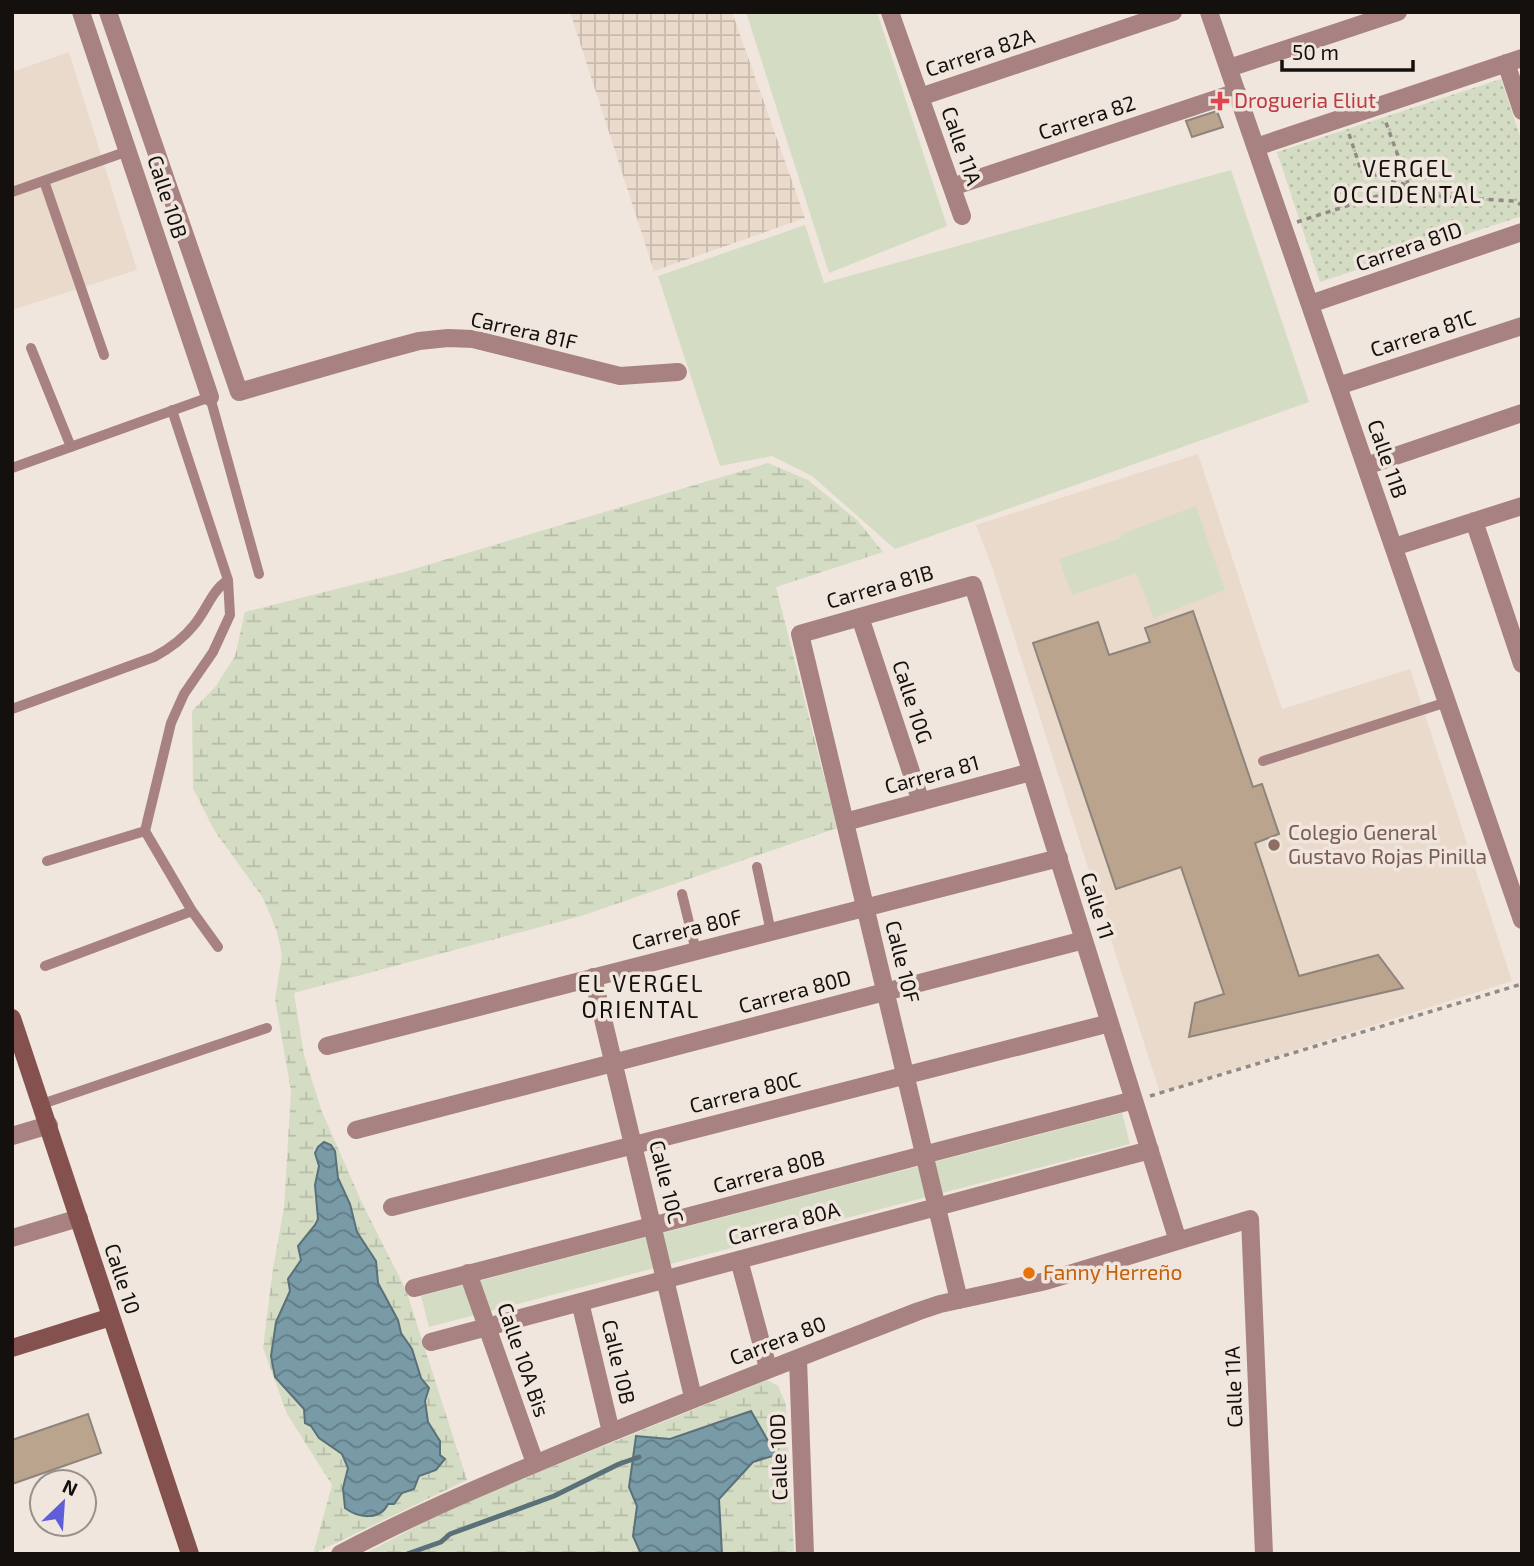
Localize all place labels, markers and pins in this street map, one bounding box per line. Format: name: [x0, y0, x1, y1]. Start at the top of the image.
place label: Drogueria Eliut: [1234, 87, 1376, 112]
marker: Drogueria Eliut: [1212, 93, 1228, 109]
place label: Colegio General Gustavo Rojas Pinilla: [1288, 819, 1487, 869]
marker: Colegio General Gustavo Rojas Pinilla: [1266, 837, 1282, 853]
place label: Fanny Herreño: [1043, 1259, 1182, 1284]
marker: Fanny Herreño: [1021, 1265, 1037, 1281]

